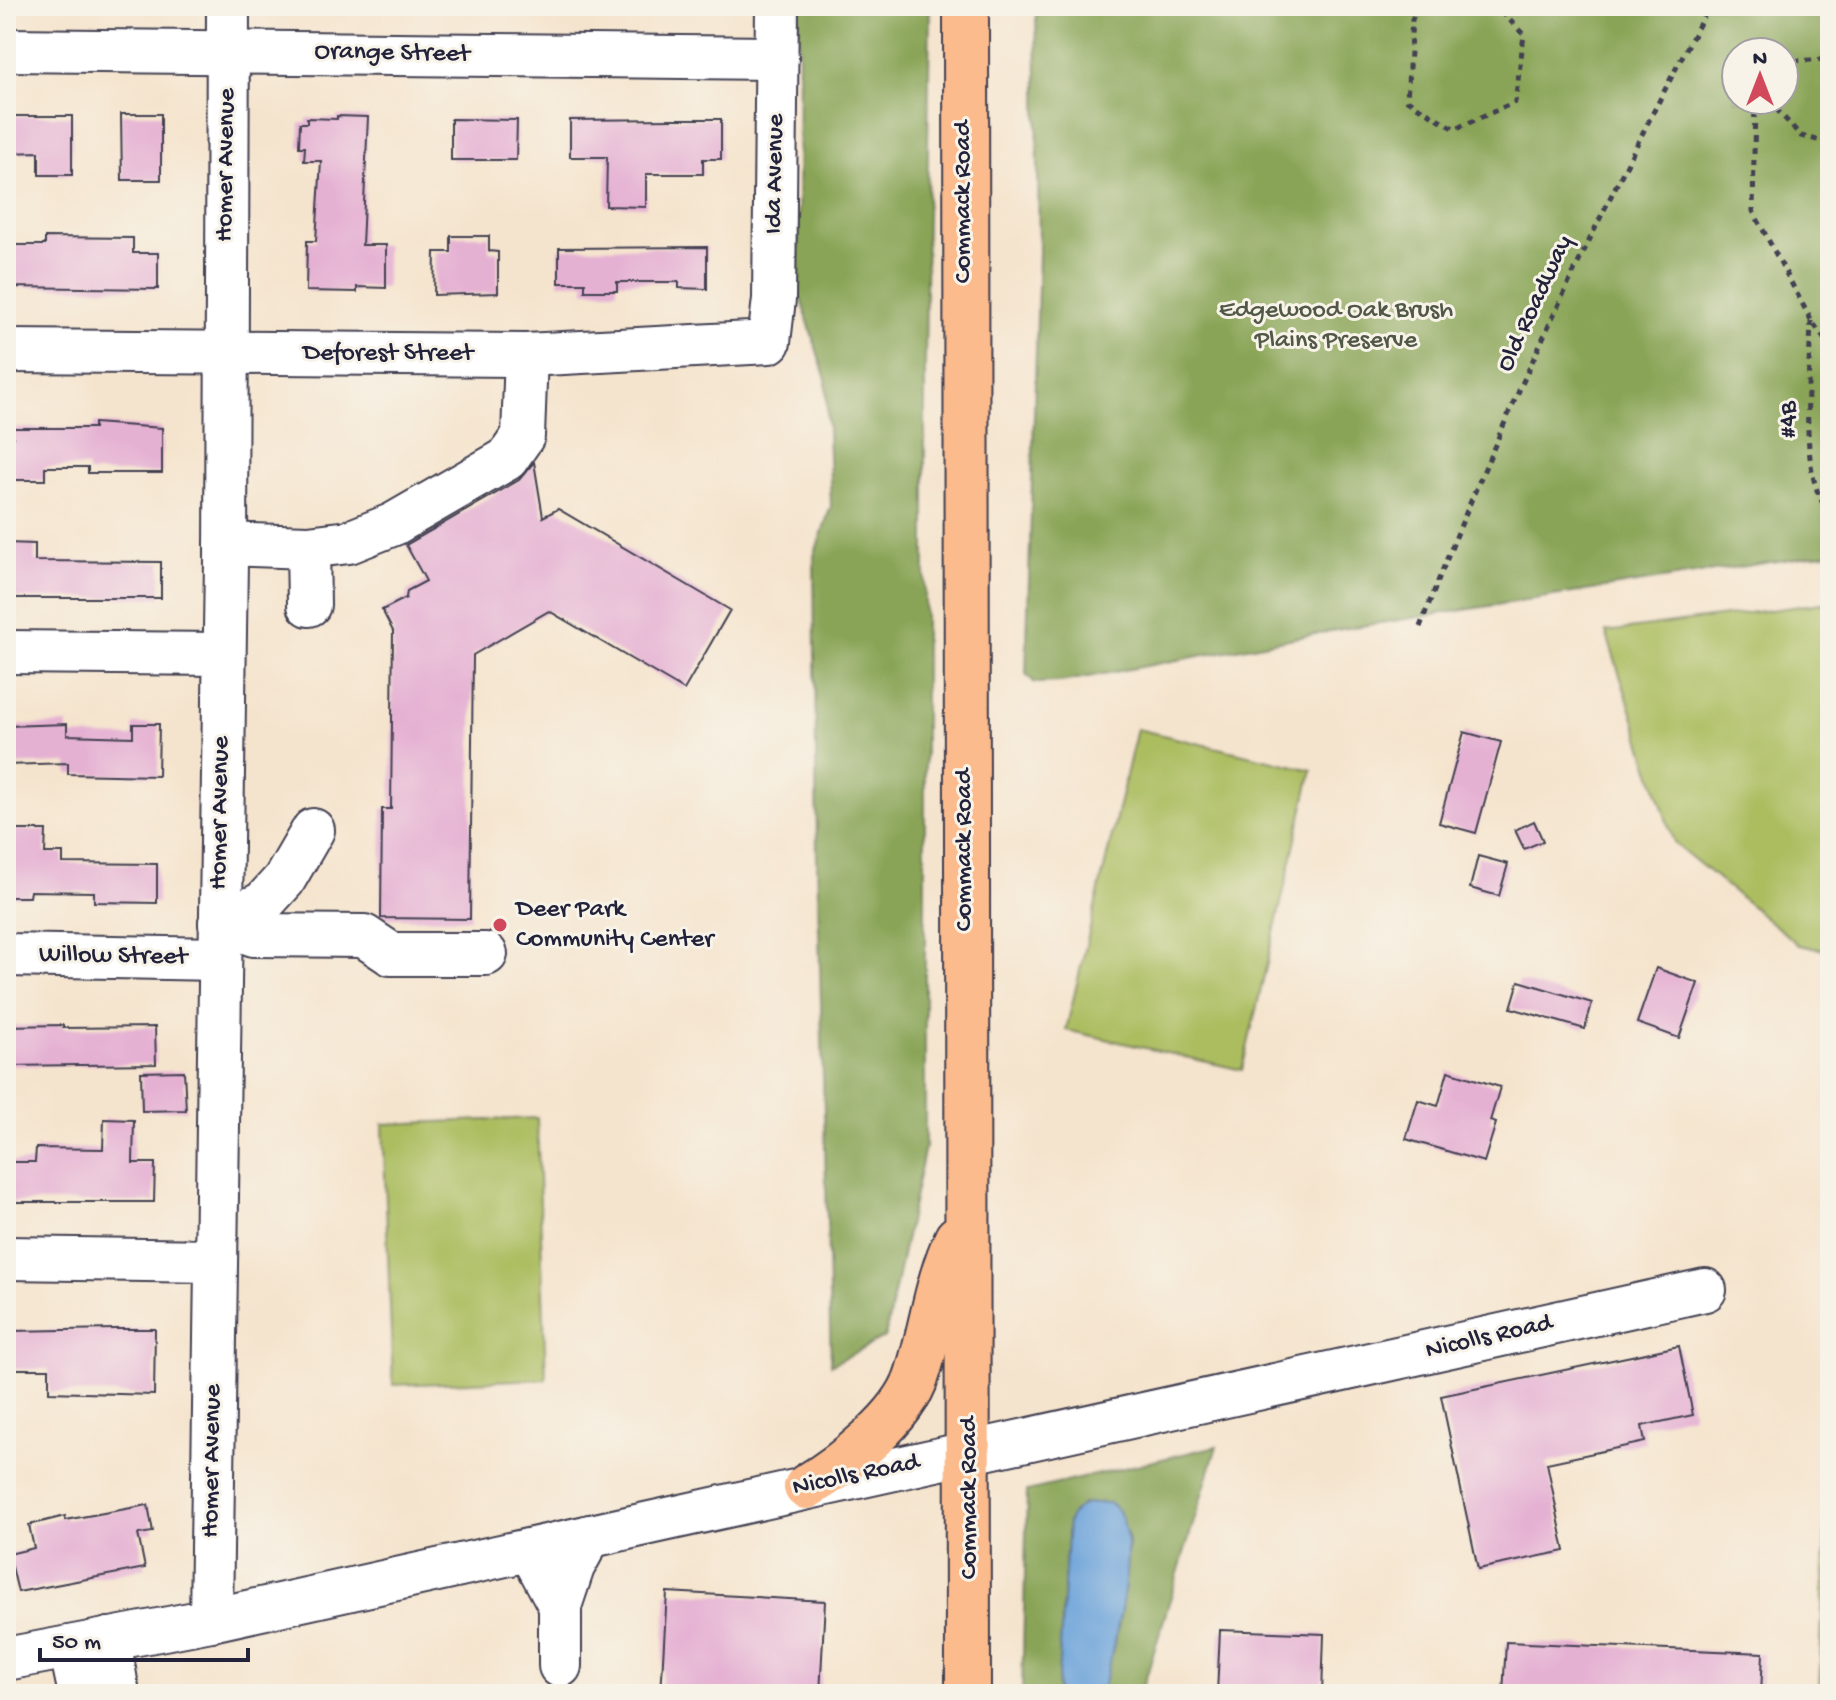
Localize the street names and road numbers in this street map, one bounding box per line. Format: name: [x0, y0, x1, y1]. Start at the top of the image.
street label: Orange Street: [314, 37, 472, 71]
street label: Homer Avenue: [210, 87, 244, 242]
street label: Ida Avenue: [759, 113, 793, 234]
street label: Commack Road: [949, 119, 980, 283]
street label: Old Roadway: [1491, 231, 1581, 377]
street label: Deforest Street: [301, 339, 475, 370]
street label: #4B: [1774, 400, 1806, 439]
street label: Homer Avenue: [204, 735, 238, 890]
street label: Commack Road: [950, 767, 981, 931]
street label: Willow Street: [39, 940, 190, 974]
street label: Nicolls Road: [1423, 1308, 1557, 1368]
street label: Homer Avenue: [196, 1383, 230, 1538]
street label: Commack Road: [955, 1415, 986, 1579]
street label: Nicolls Road: [790, 1447, 924, 1505]

